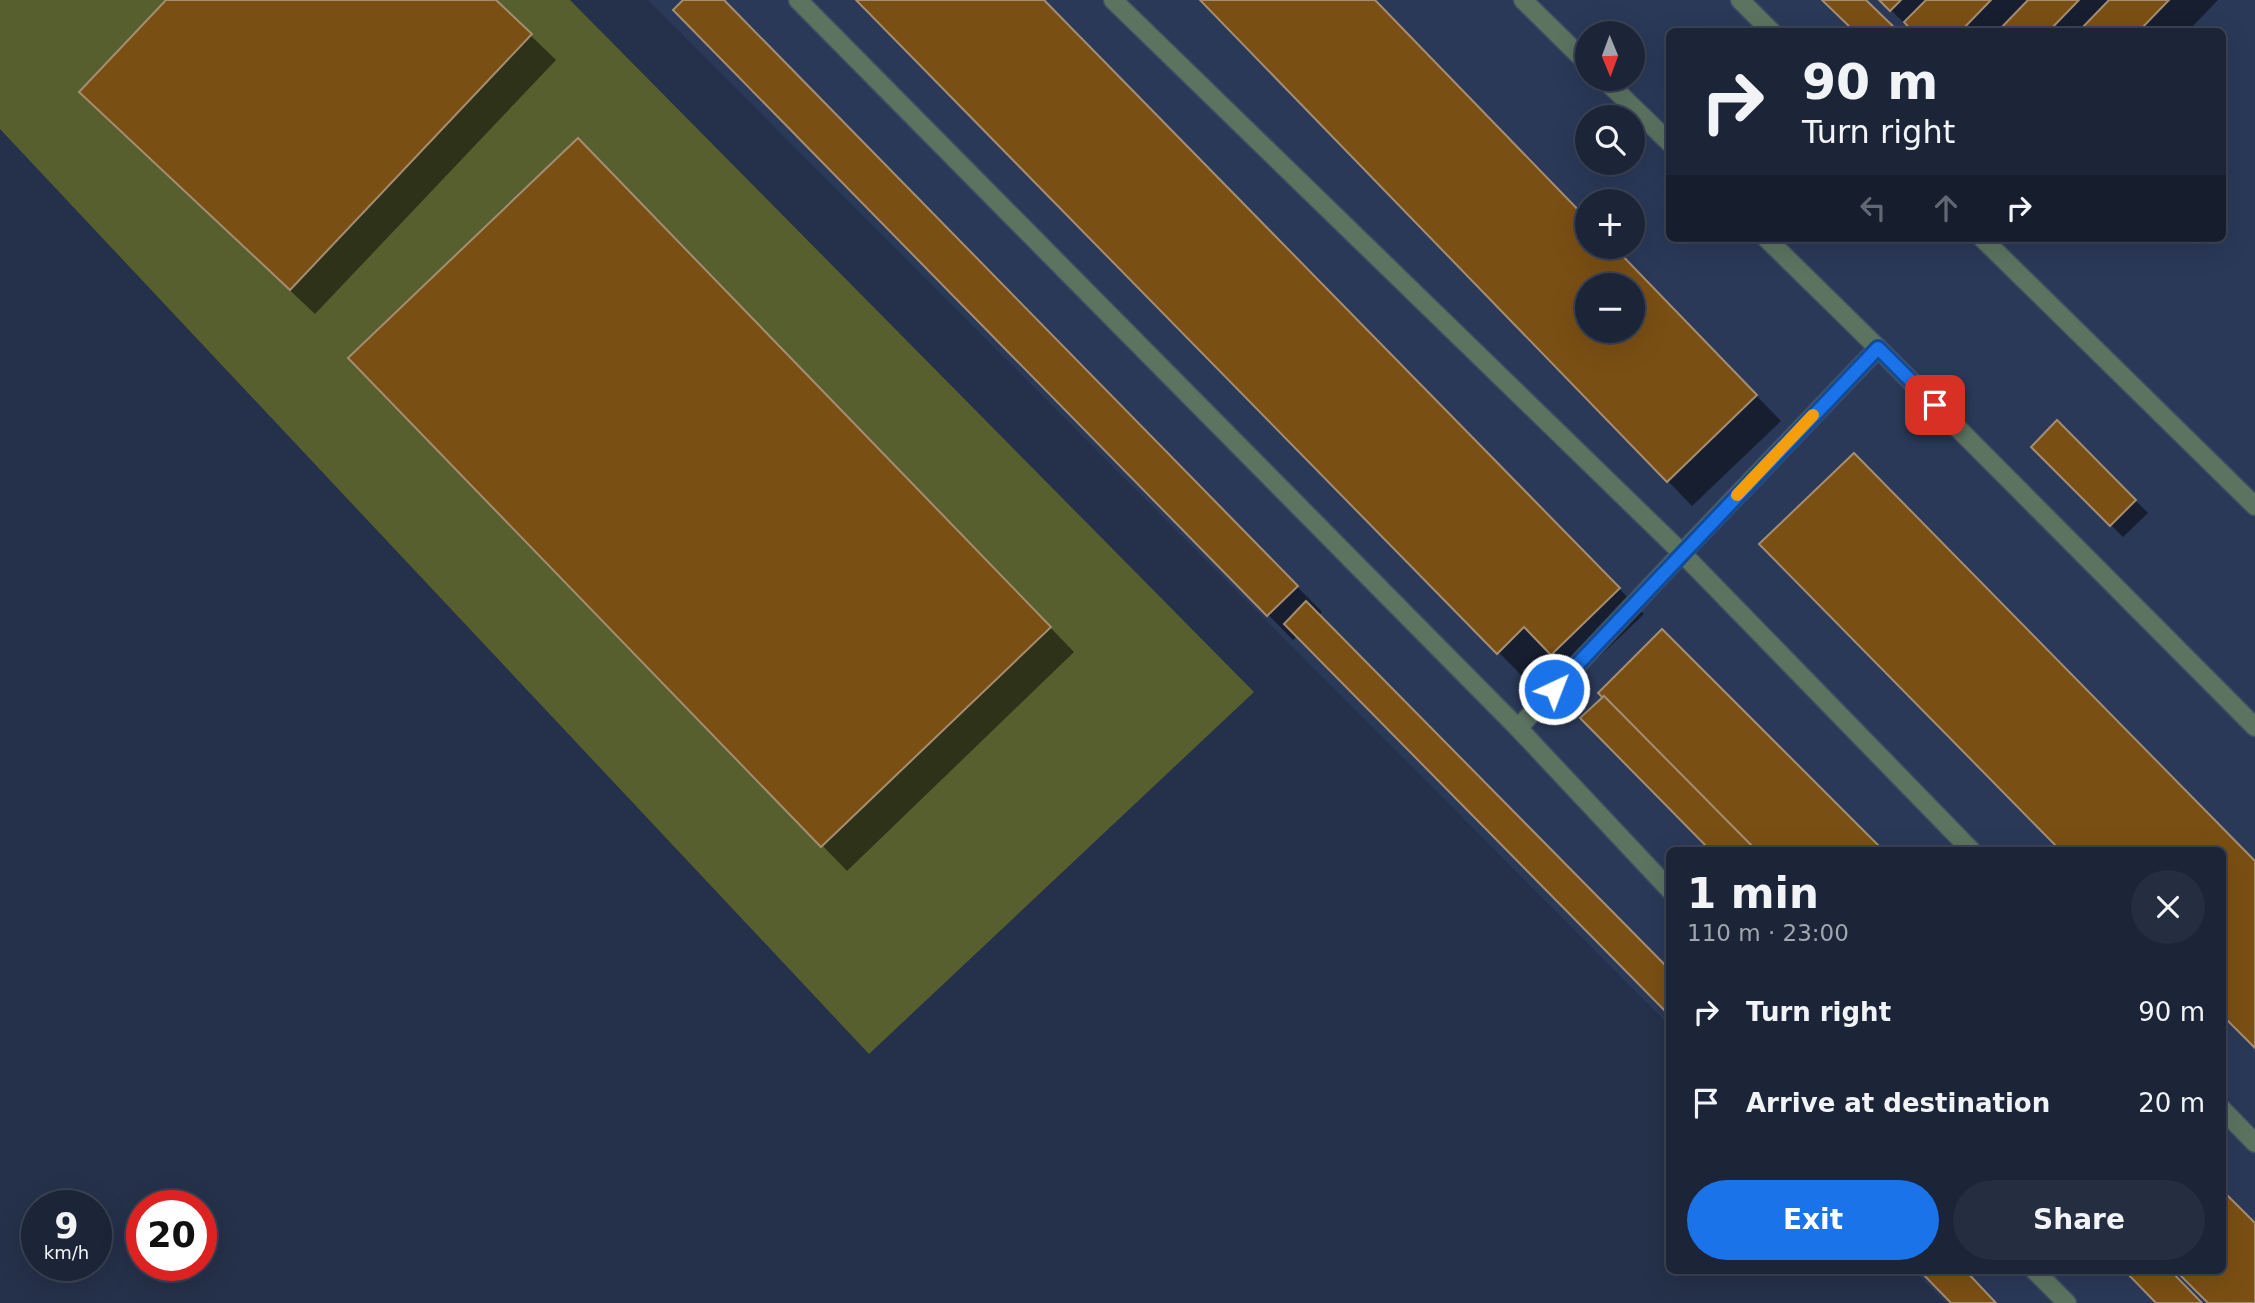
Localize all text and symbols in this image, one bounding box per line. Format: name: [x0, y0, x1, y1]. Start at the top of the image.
north arrow: [1575, 21, 1645, 91]
map controls: [1575, 21, 1645, 343]
text: 90 m: [1802, 54, 1938, 111]
icon: right: [1687, 56, 1778, 147]
button: search: [1575, 105, 1645, 175]
text: Turn right: [1802, 113, 1955, 151]
button: +: [1575, 189, 1645, 259]
icon: left: [1854, 189, 1892, 227]
icon: ahead: [1927, 189, 1965, 227]
icon: right: [2000, 189, 2038, 227]
button: −: [1575, 273, 1645, 343]
pin: [1905, 375, 1965, 435]
icon: arrive: [1916, 386, 1954, 424]
position arrow: [1517, 652, 1591, 726]
text: 1 min: [1687, 869, 1819, 918]
button: close: [2131, 870, 2205, 944]
text: 110 m · 23:00: [1687, 920, 1849, 946]
icon: right: [1687, 993, 1725, 1031]
text: Turn right: [1746, 997, 1891, 1027]
text: 90 m: [2138, 997, 2205, 1027]
icon: arrive: [1687, 1084, 1725, 1122]
text: Arrive at destination: [1746, 1088, 2050, 1118]
text: 20 m: [2138, 1088, 2205, 1118]
button: Exit: [1687, 1180, 1939, 1260]
button: Share: [1953, 1180, 2205, 1260]
speed limit sign: 20: [126, 1190, 217, 1281]
text: 9: [54, 1206, 79, 1246]
text: km/h: [44, 1242, 89, 1263]

